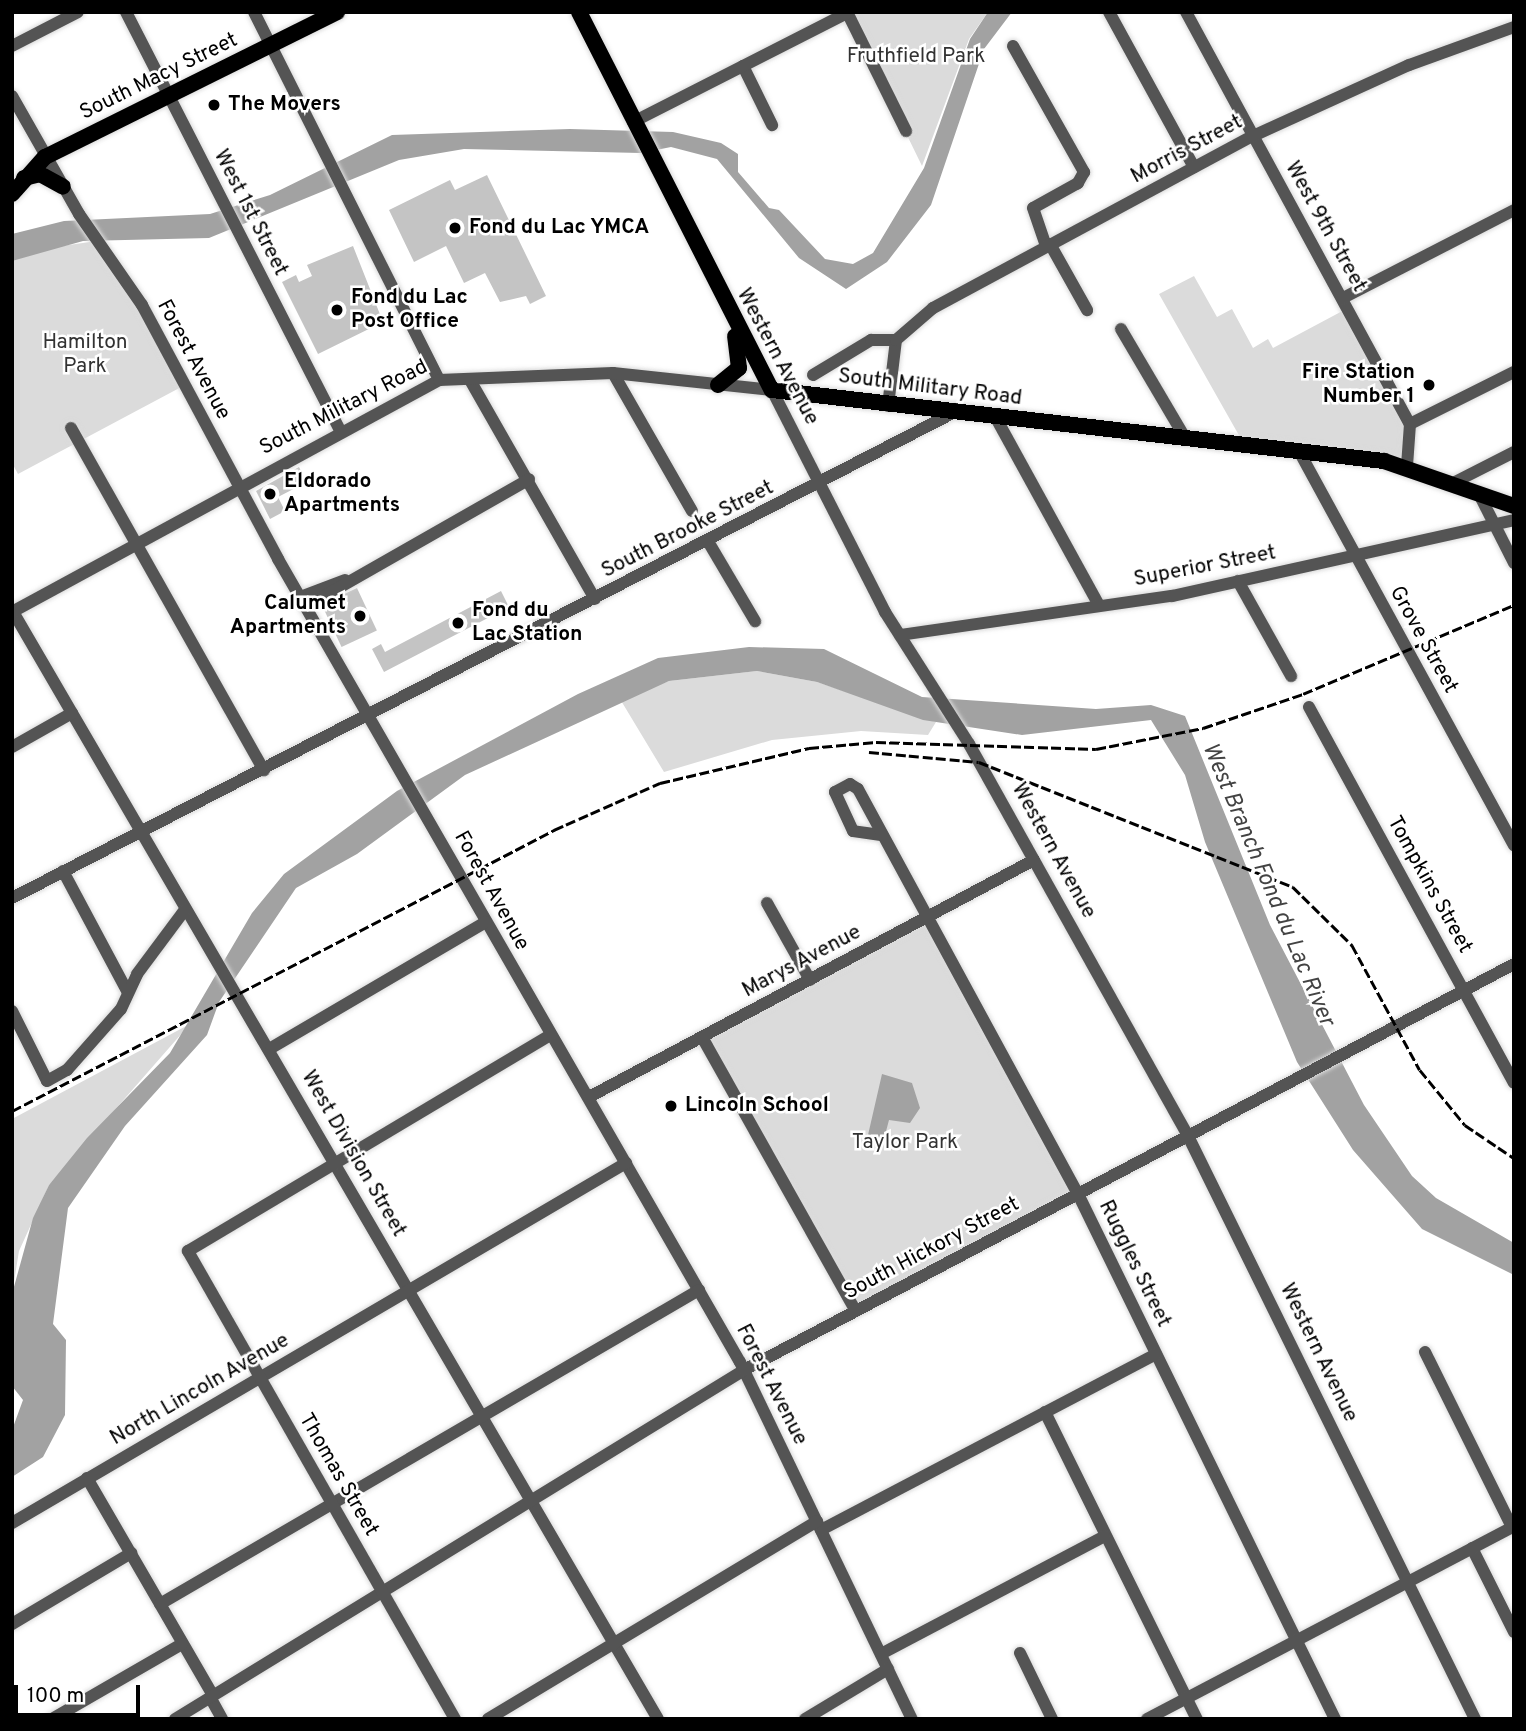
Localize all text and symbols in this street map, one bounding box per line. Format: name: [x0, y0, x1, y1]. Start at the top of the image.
street label: South Macy Street: [76, 28, 242, 126]
park label: Fruthfield Park: [847, 44, 985, 70]
place label: The Movers: [228, 92, 341, 118]
marker: The Movers: [206, 97, 222, 113]
street label: Morris Street: [1127, 110, 1247, 190]
street label: West 1st Street: [207, 146, 293, 280]
street label: West 9th Street: [1279, 157, 1371, 297]
place label: Fond du Lac YMCA: [469, 215, 650, 241]
marker: Fond du Lac YMCA: [447, 220, 463, 236]
street label: Western Avenue: [730, 284, 824, 430]
place label: Fond du Lac Post Office: [351, 285, 468, 335]
street label: Forest Avenue: [151, 295, 235, 425]
marker: Fond du Lac Post Office: [329, 302, 345, 318]
park label: Hamilton Park: [42, 330, 128, 380]
street label: South Military Road: [256, 355, 432, 461]
place label: Fire Station Number 1: [1302, 360, 1415, 410]
street label: South Military Road: [837, 364, 1023, 412]
marker: Fire Station Number 1: [1421, 377, 1437, 393]
place label: Eldorado Apartments: [284, 469, 400, 519]
street label: South Brooke Street: [598, 476, 778, 584]
marker: Eldorado Apartments: [262, 486, 278, 502]
street label: Superior Street: [1132, 541, 1278, 593]
street label: Grove Street: [1383, 582, 1463, 698]
place label: Calumet Apartments: [230, 591, 346, 641]
place label: Fond du Lac Station: [472, 598, 582, 648]
marker: Calumet Apartments: [352, 608, 368, 624]
marker: Fond du Lac Station: [450, 615, 466, 631]
water label: West Branch Fond du Lac River: [1195, 739, 1339, 1031]
street label: Western Avenue: [1005, 778, 1101, 924]
street label: Tompkins Street: [1381, 812, 1477, 958]
street label: Forest Avenue: [448, 827, 534, 955]
street label: Marys Avenue: [738, 920, 866, 1004]
street label: West Division Street: [295, 1066, 411, 1242]
place label: Lincoln School: [685, 1093, 829, 1119]
marker: Lincoln School: [663, 1098, 679, 1114]
park label: Taylor Park: [852, 1130, 958, 1156]
street label: South Hickory Street: [840, 1192, 1024, 1306]
street label: Ruggles Street: [1092, 1196, 1176, 1332]
street label: Western Avenue: [1273, 1279, 1363, 1427]
street label: Forest Avenue: [730, 1320, 812, 1450]
street label: North Lincoln Avenue: [106, 1328, 294, 1452]
street label: Thomas Street: [293, 1409, 383, 1541]
scale bar: [18, 1672, 144, 1716]
text: 100 m: [27, 1683, 84, 1710]

